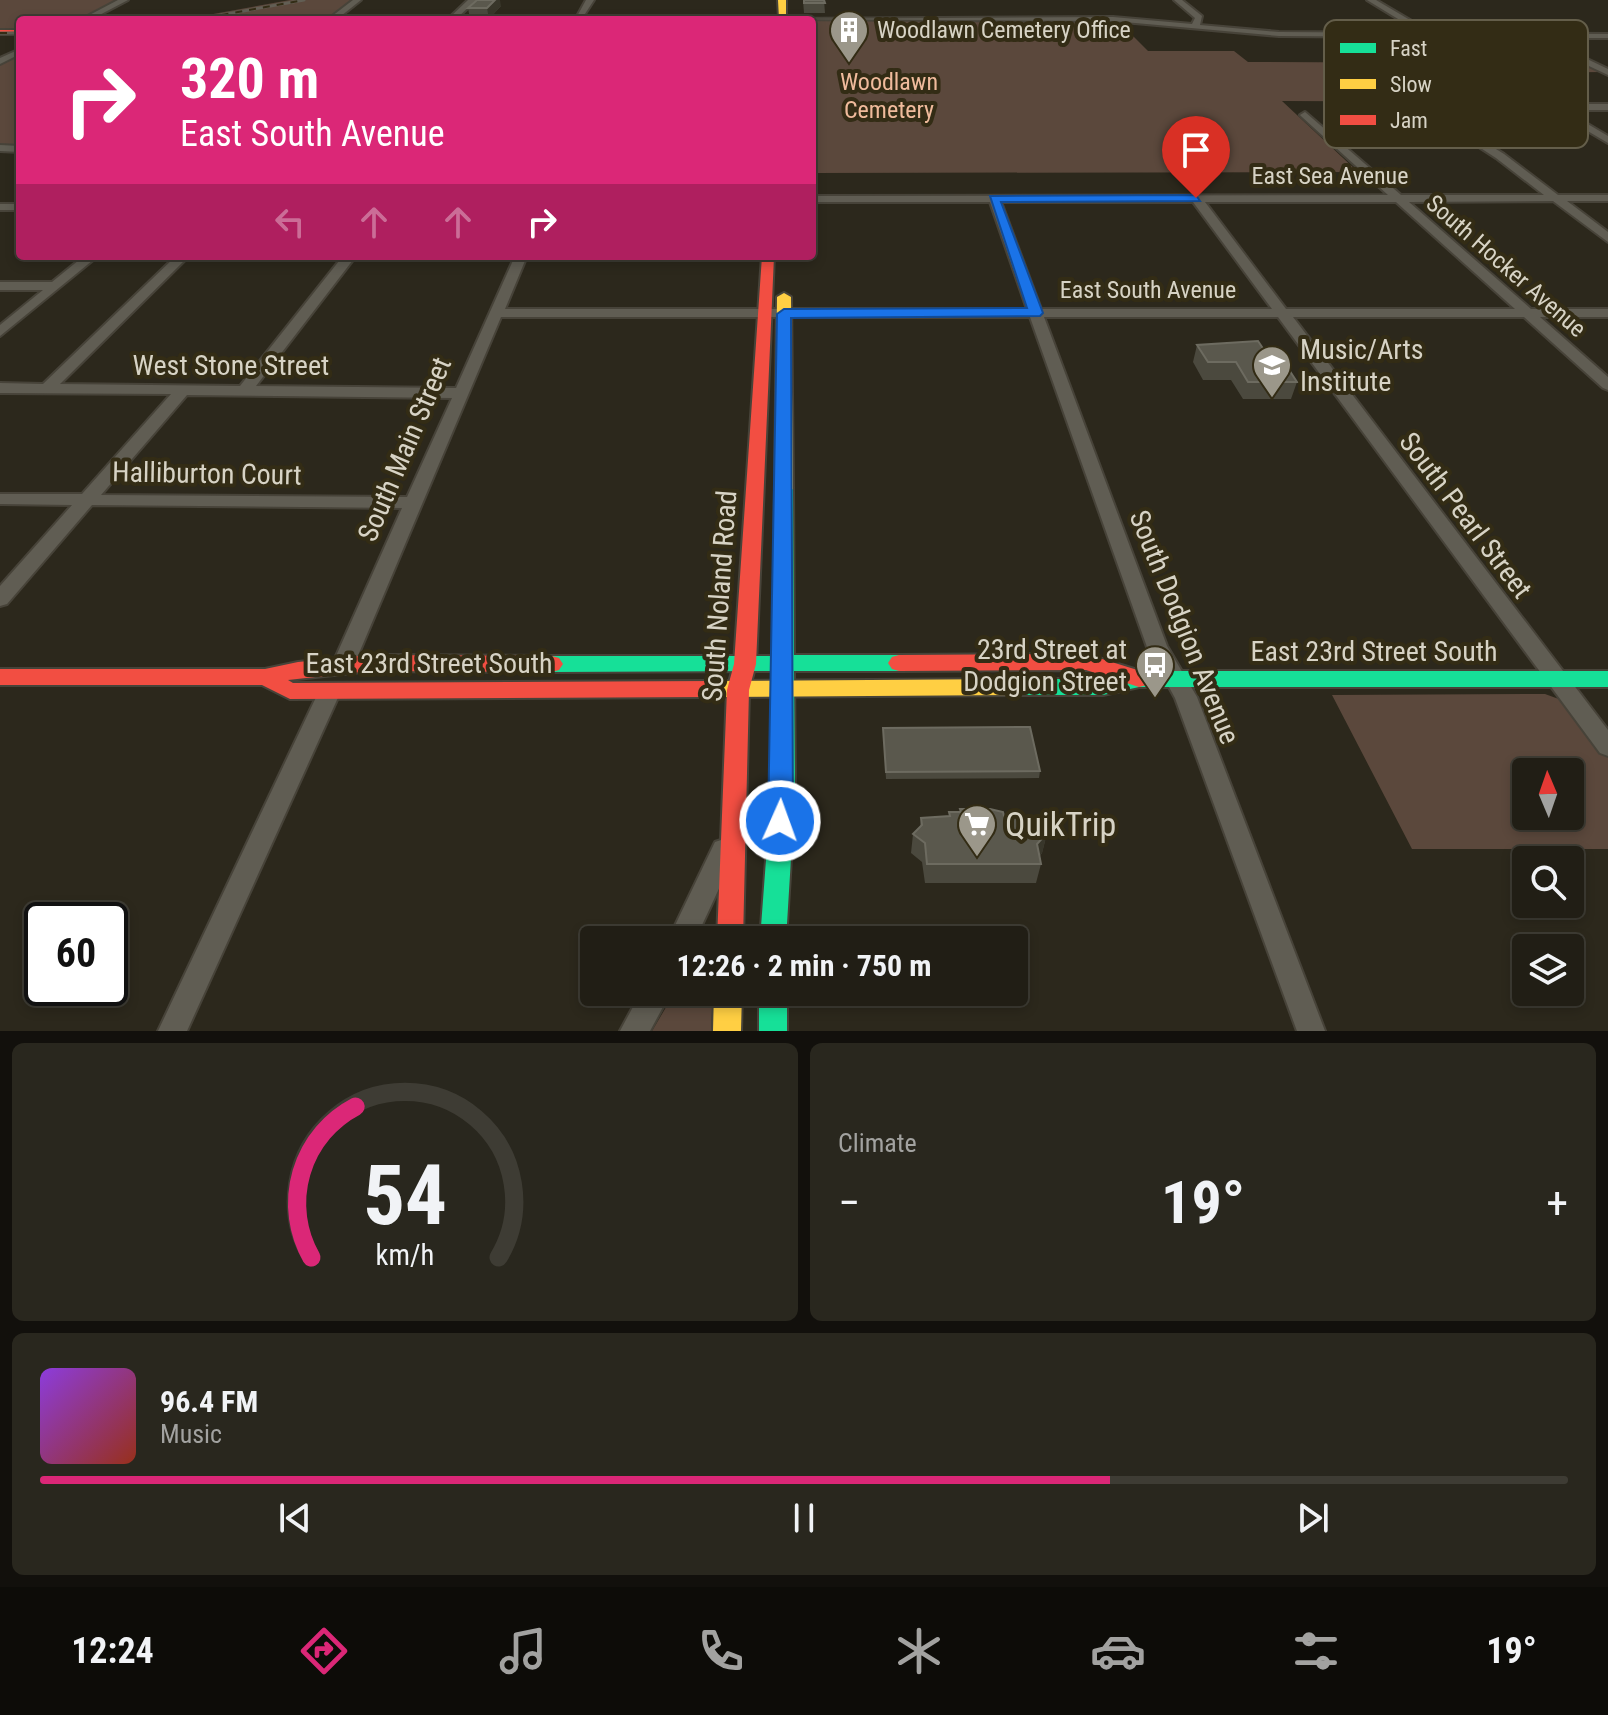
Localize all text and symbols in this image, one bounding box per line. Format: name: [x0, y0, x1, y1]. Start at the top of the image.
building icon: Woodlawn Cemetery Office: [828, 9, 870, 64]
place label: Woodlawn Cemetery Office: [877, 16, 1131, 44]
legend: [1324, 20, 1588, 148]
text: Fast: [1390, 36, 1427, 61]
text: 320 m: [180, 46, 319, 112]
icon: right: [48, 48, 152, 152]
park label: Woodlawn Cemetery: [840, 68, 938, 124]
text: Slow: [1390, 72, 1432, 97]
text: Jam: [1390, 108, 1428, 133]
text: East South Avenue: [180, 113, 445, 155]
pin: [1162, 116, 1230, 198]
icon: arrive: [1174, 128, 1218, 172]
street label: East Sea Avenue: [1252, 162, 1408, 190]
street label: South Hocker Avenue: [1421, 189, 1591, 343]
icon: left: [268, 200, 312, 244]
icon: ahead: [352, 200, 396, 244]
icon: ahead: [436, 200, 480, 244]
icon: right: [520, 200, 564, 244]
street label: East South Avenue: [1060, 276, 1236, 304]
place label: Music/Arts Institute: [1300, 333, 1424, 398]
school or university icon: Music/Arts Institute: [1251, 344, 1293, 399]
street label: West Stone Street: [133, 349, 329, 382]
street label: South Main Street: [351, 352, 458, 546]
street label: South Pearl Street: [1392, 426, 1539, 605]
street label: Halliburton Court: [112, 455, 302, 492]
street label: South Noland Road: [696, 489, 743, 703]
street label: South Dodgion Avenue: [1123, 505, 1247, 749]
place label: 23rd Street at Dodgion Street: [963, 633, 1127, 698]
street label: East 23rd Street South: [1251, 635, 1498, 668]
bus stop icon: 23rd Street at Dodgion Street: [1134, 644, 1176, 699]
street label: East 23rd Street South: [306, 647, 553, 680]
north arrow: [1512, 758, 1584, 830]
map controls: [1512, 758, 1584, 1006]
position arrow: [738, 779, 822, 863]
supermarket icon: QuikTrip: [956, 803, 998, 858]
place label: QuikTrip: [1005, 804, 1116, 844]
button: search: [1512, 846, 1584, 918]
speed limit sign: 60: [24, 902, 128, 1006]
button: layers: [1512, 934, 1584, 1006]
text: 12:26 · 2 min · 750 m: [677, 948, 931, 983]
text: Climate: [838, 1128, 917, 1158]
text: 54: [363, 1147, 447, 1244]
text: 19°: [1161, 1167, 1245, 1238]
text: −: [838, 1177, 860, 1229]
text: +: [1546, 1177, 1568, 1229]
text: km/h: [376, 1238, 434, 1272]
text: 96.4 FM: [160, 1384, 258, 1419]
text: Music: [160, 1419, 222, 1449]
icon: previous: [273, 1496, 317, 1540]
icon: pause: [782, 1496, 826, 1540]
icon: next: [1291, 1496, 1335, 1540]
icon: directions: [296, 1623, 352, 1679]
icon: music: [495, 1623, 551, 1679]
icon: phone: [693, 1623, 749, 1679]
icon: climate: [891, 1623, 947, 1679]
icon: car: [1090, 1623, 1146, 1679]
icon: filters: [1288, 1623, 1344, 1679]
text: 12:24: [71, 1630, 154, 1672]
text: 19°: [1486, 1630, 1537, 1672]

